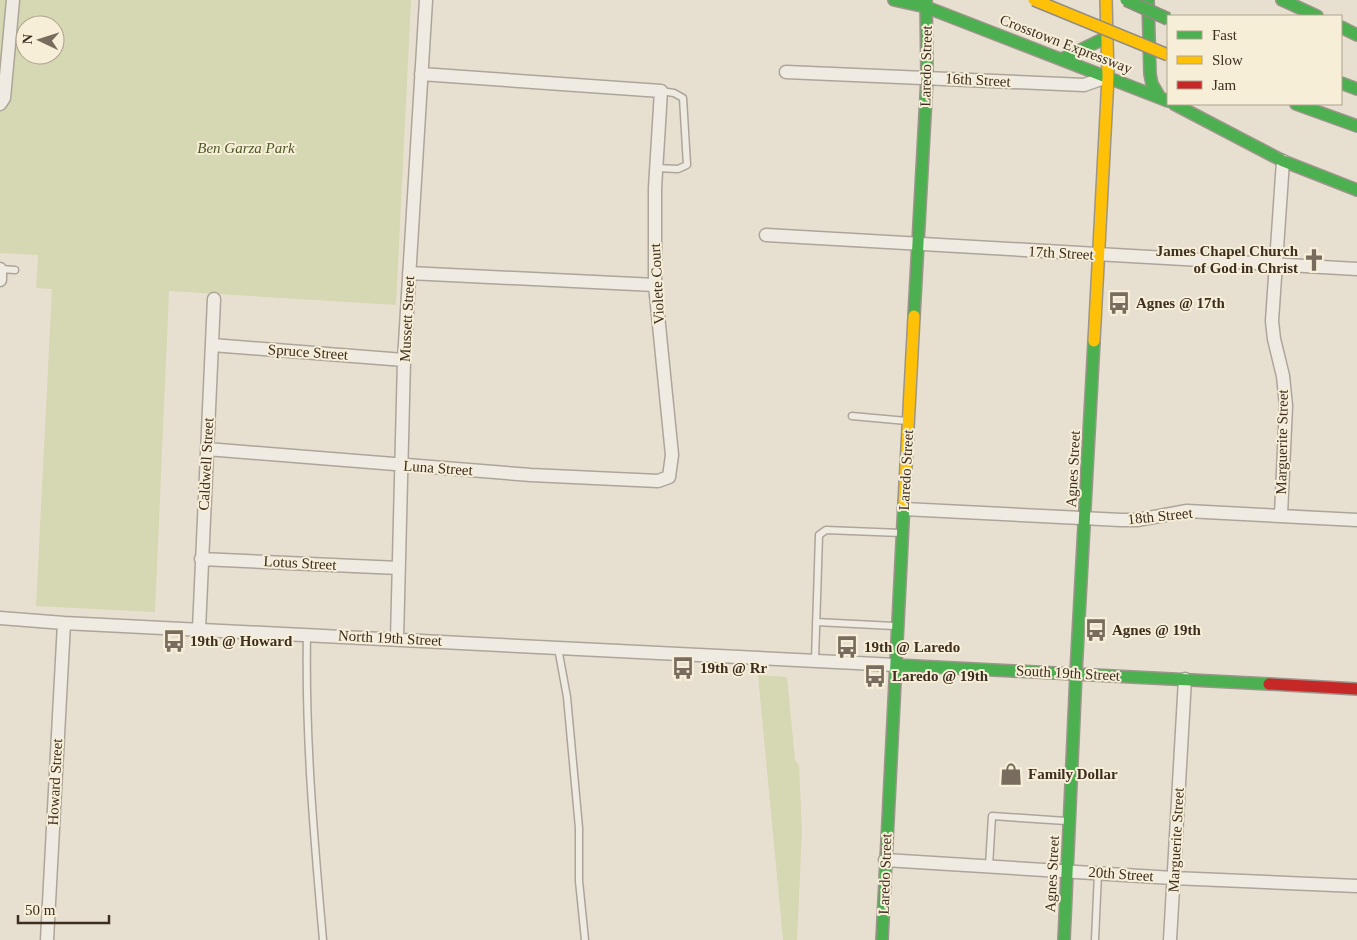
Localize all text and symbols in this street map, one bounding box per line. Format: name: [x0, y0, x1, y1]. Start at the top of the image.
street label: Crosstown Expressway: [998, 11, 1135, 77]
north arrow: [15, 15, 65, 65]
legend: [1167, 15, 1342, 105]
street label: Laredo Street: [917, 24, 935, 107]
text: Fast: [1212, 27, 1238, 43]
text: N: [20, 34, 35, 45]
text: Slow: [1212, 52, 1243, 68]
street label: 16th Street: [945, 70, 1012, 90]
text: Jam: [1212, 77, 1236, 93]
park label: Ben Garza Park: [197, 140, 295, 156]
street label: Violete Court: [647, 242, 667, 325]
street label: 17th Street: [1028, 243, 1095, 263]
place label: James Chapel Church of God in Christ: [1156, 243, 1299, 276]
church icon: James Chapel Church of God in Christ: [1301, 247, 1327, 273]
street label: Mussett Street: [397, 275, 417, 362]
bus stop icon: Agnes @ 17th: [1106, 290, 1132, 316]
place label: Agnes @ 17th: [1136, 295, 1226, 311]
street label: Spruce Street: [267, 341, 349, 363]
street label: Marguerite Street: [1273, 388, 1291, 495]
street label: Caldwell Street: [196, 416, 216, 511]
street label: Laredo Street: [896, 428, 916, 511]
street label: Agnes Street: [1063, 429, 1083, 508]
street label: Luna Street: [403, 458, 474, 478]
street label: 18th Street: [1127, 505, 1194, 527]
street label: Lotus Street: [263, 553, 338, 573]
bus stop icon: Agnes @ 19th: [1083, 617, 1109, 643]
place label: Agnes @ 19th: [1112, 622, 1202, 638]
street label: North 19th Street: [338, 627, 443, 649]
bus stop icon: 19th @ Howard: [161, 628, 187, 654]
place label: 19th @ Howard: [190, 633, 293, 649]
bus stop icon: 19th @ Laredo: [834, 634, 860, 660]
place label: 19th @ Laredo: [864, 639, 960, 655]
bus stop icon: 19th @ Rr: [670, 655, 696, 681]
place label: 19th @ Rr: [700, 660, 768, 676]
street label: South 19th Street: [1016, 662, 1121, 684]
bus stop icon: Laredo @ 19th: [862, 663, 888, 689]
place label: Laredo @ 19th: [892, 668, 989, 684]
street label: Howard Street: [45, 737, 65, 826]
shop icon: Family Dollar: [998, 761, 1024, 787]
place label: Family Dollar: [1028, 766, 1118, 782]
street label: Marguerite Street: [1165, 786, 1187, 893]
street label: Laredo Street: [876, 832, 894, 915]
street label: Agnes Street: [1042, 834, 1062, 913]
street label: 20th Street: [1088, 864, 1155, 884]
scale bar: [18, 892, 109, 924]
text: 50 m: [25, 902, 56, 918]

